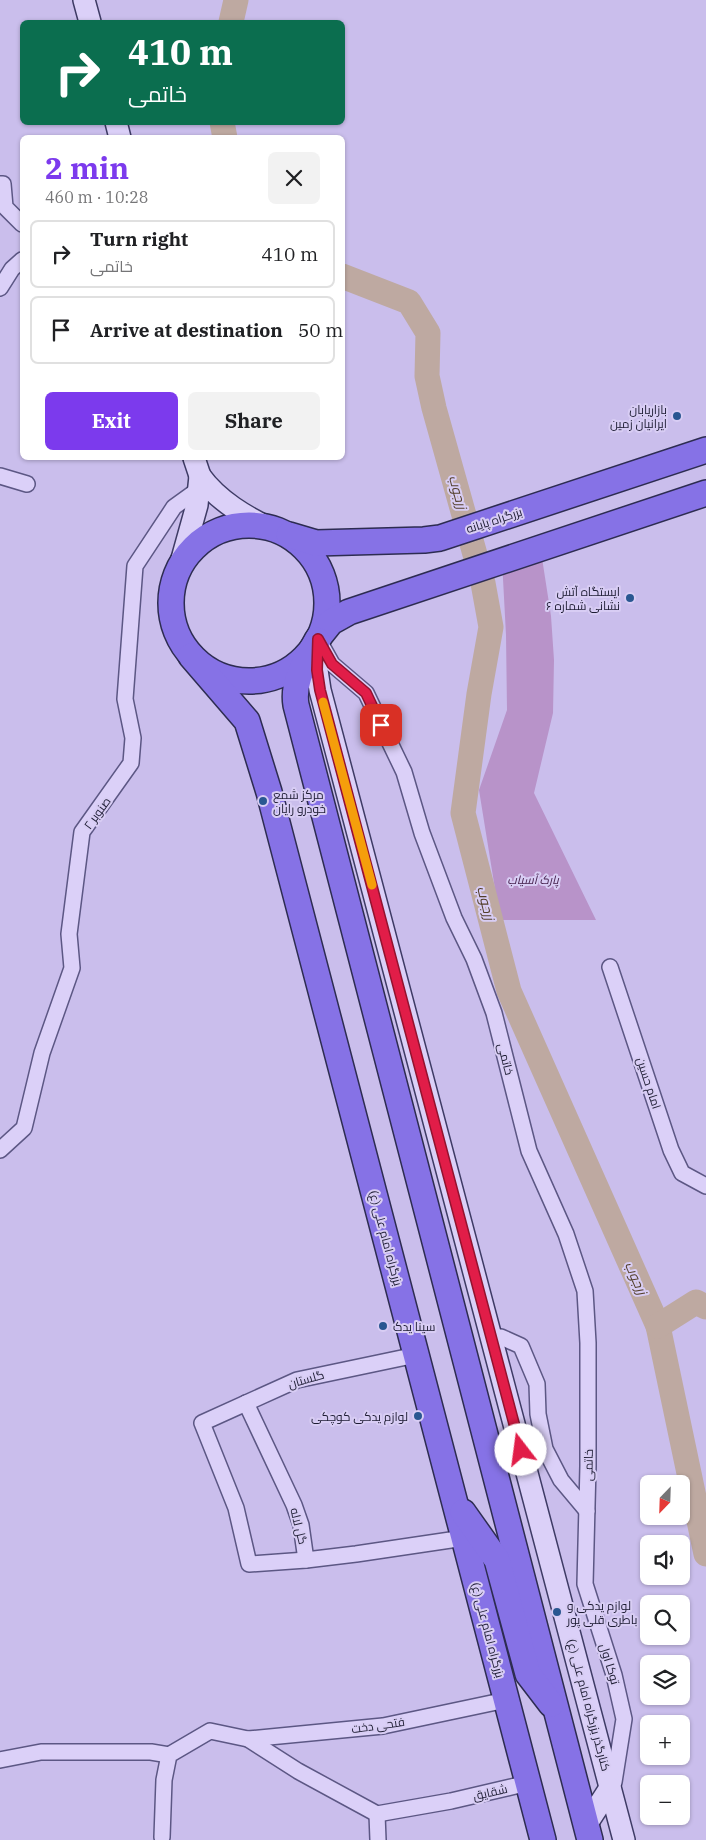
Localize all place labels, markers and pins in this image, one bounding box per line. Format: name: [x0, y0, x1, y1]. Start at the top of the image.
place label: بازاریابان ایرانیان زمین: [610, 402, 667, 431]
marker: بازاریابان ایرانیان زمین: [671, 410, 683, 422]
place label: ایستگاه آتش نشانی شماره ۶: [546, 584, 620, 613]
marker: ایستگاه آتش نشانی شماره ۶: [624, 592, 636, 604]
pin: [360, 704, 402, 746]
place label: مرکز شمع خودرو رایان: [273, 787, 326, 816]
marker: مرکز شمع خودرو رایان: [257, 795, 269, 807]
place label: سینا یدک: [393, 1319, 435, 1334]
marker: سینا یدک: [377, 1320, 389, 1332]
place label: لوازم یدکی کوچکی: [311, 1409, 408, 1426]
marker: لوازم یدکی کوچکی: [412, 1410, 424, 1422]
place label: لوازم یدکی و باطری قلی پور: [566, 1598, 637, 1629]
marker: لوازم یدکی و باطری قلی پور: [551, 1606, 563, 1618]

